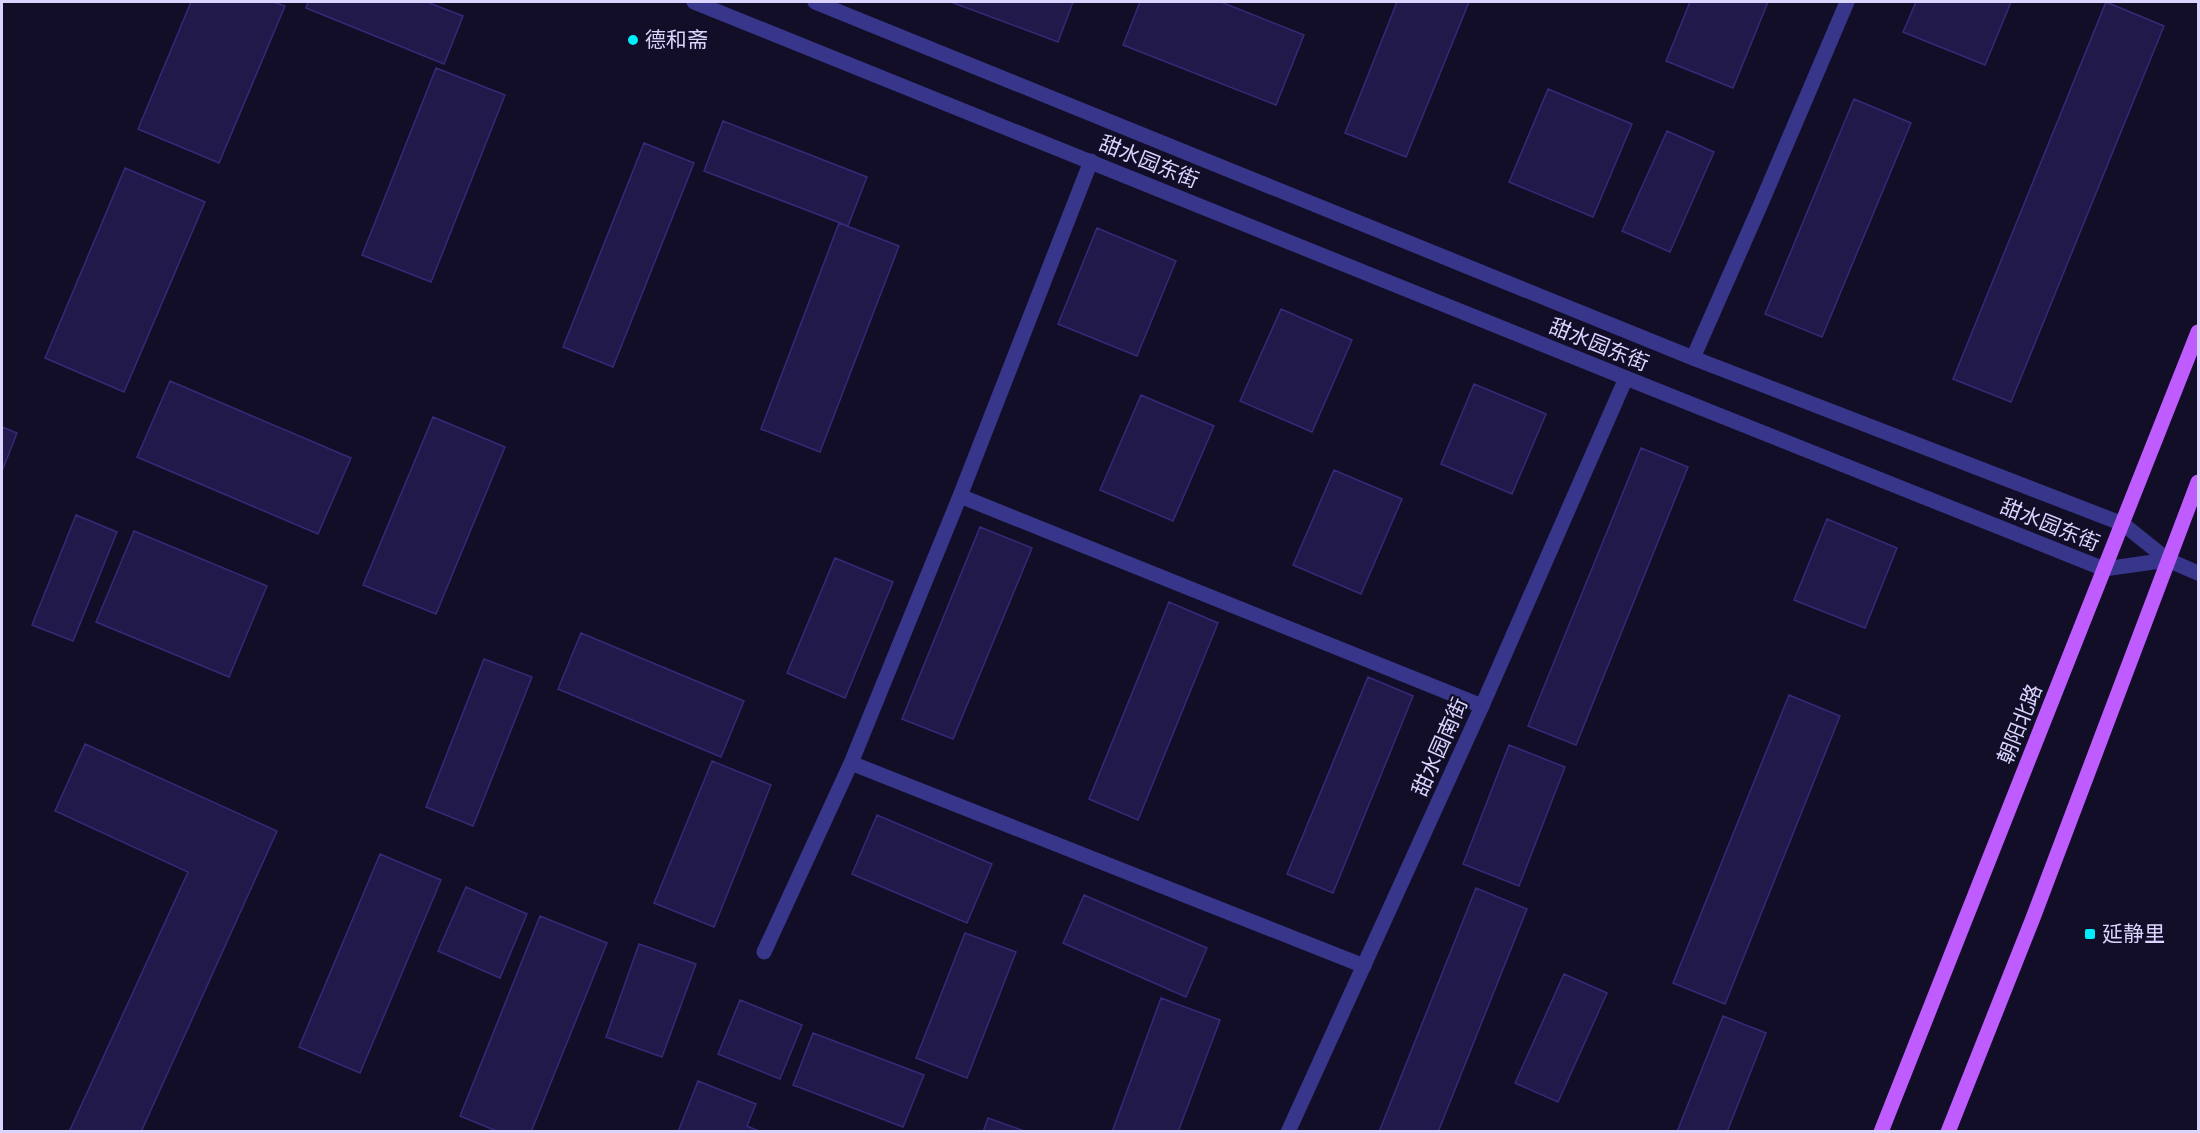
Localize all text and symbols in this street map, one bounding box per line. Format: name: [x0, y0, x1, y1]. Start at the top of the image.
place label: 德和斋: [645, 28, 708, 51]
marker: 德和斋: [626, 33, 640, 47]
street label: 甜水园东街: [1096, 131, 1202, 192]
street label: 甜水园东街: [1546, 314, 1652, 375]
street label: 甜水园东街: [1997, 494, 2103, 555]
street label: 朝阳北路: [1993, 681, 2046, 767]
street label: 甜水园南街: [1408, 694, 1471, 799]
place label: 延静里: [2102, 922, 2165, 945]
marker: 延静里: [2083, 927, 2097, 941]

